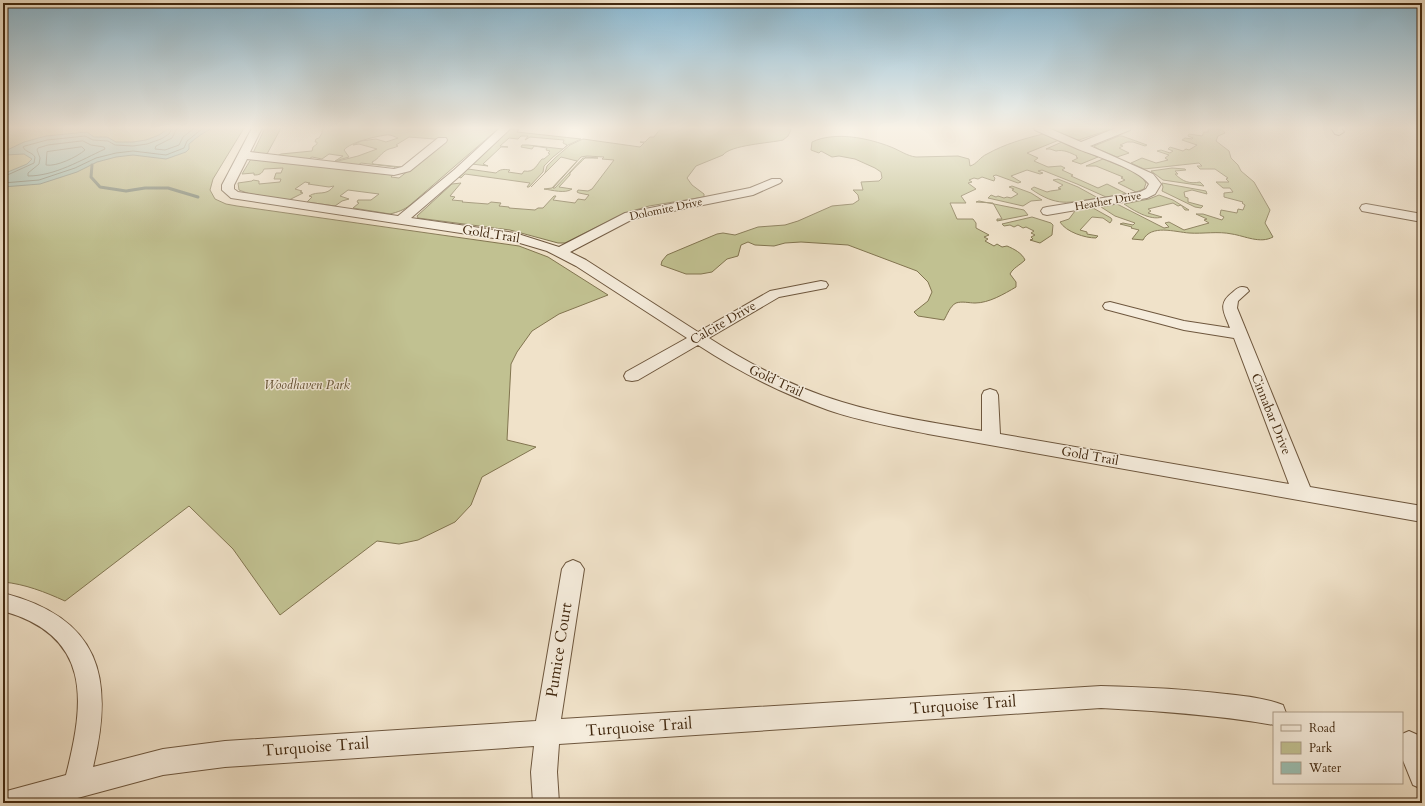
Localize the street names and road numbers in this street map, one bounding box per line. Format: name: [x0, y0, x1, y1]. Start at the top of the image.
street label: Heather Drive: [1074, 188, 1142, 214]
street label: Dolomite Drive: [628, 194, 704, 224]
street label: Gold Trail: [461, 221, 522, 248]
street label: Calcite Drive: [687, 297, 759, 349]
street label: Gold Trail: [746, 361, 807, 402]
street label: Cinnabar Drive: [1246, 371, 1296, 457]
street label: Gold Trail: [1060, 442, 1121, 470]
street label: Pumice Court: [541, 601, 577, 699]
street label: Turquoise Trail: [909, 690, 1017, 720]
street label: Turquoise Trail: [585, 712, 693, 742]
street label: Turquoise Trail: [262, 732, 370, 762]

